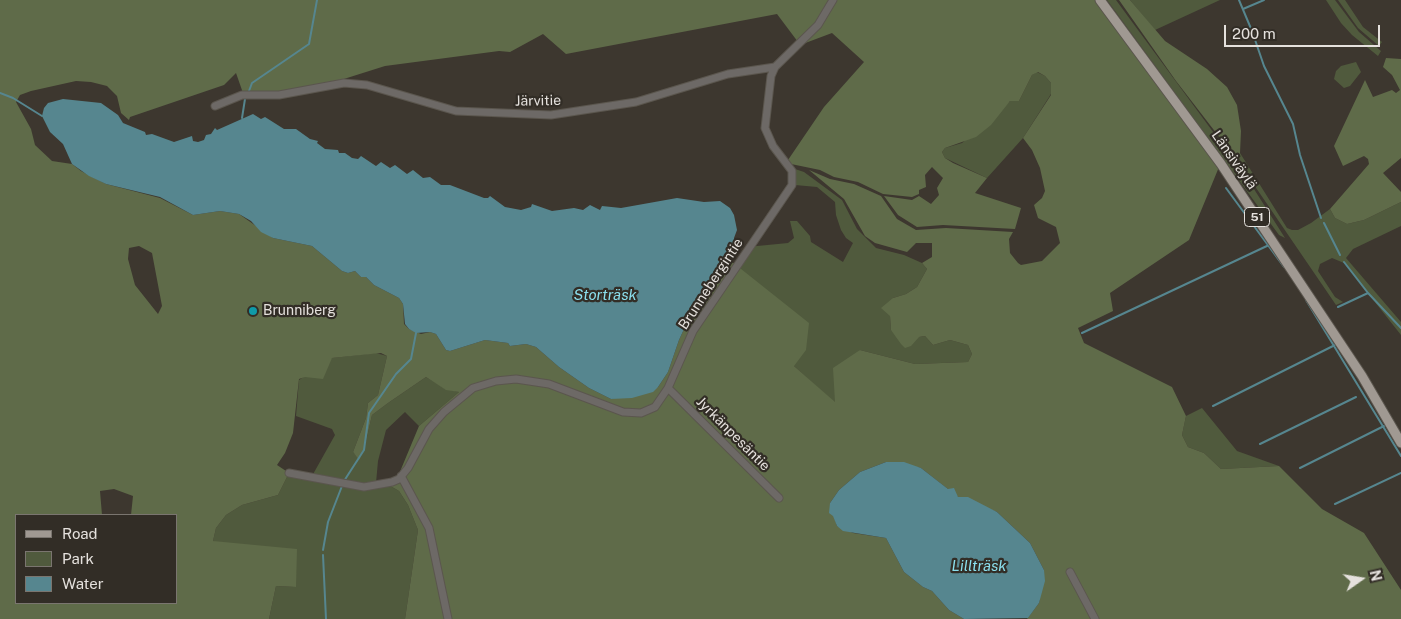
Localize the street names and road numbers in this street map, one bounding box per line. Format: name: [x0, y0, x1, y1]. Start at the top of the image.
street label: Järvitie: [515, 92, 561, 110]
street label: Länsiväylä: [1208, 127, 1260, 193]
road number: 51: [1244, 208, 1270, 226]
street label: Brunnebergintie: [675, 235, 747, 333]
street label: Jyrkänpesäntie: [693, 394, 773, 474]

